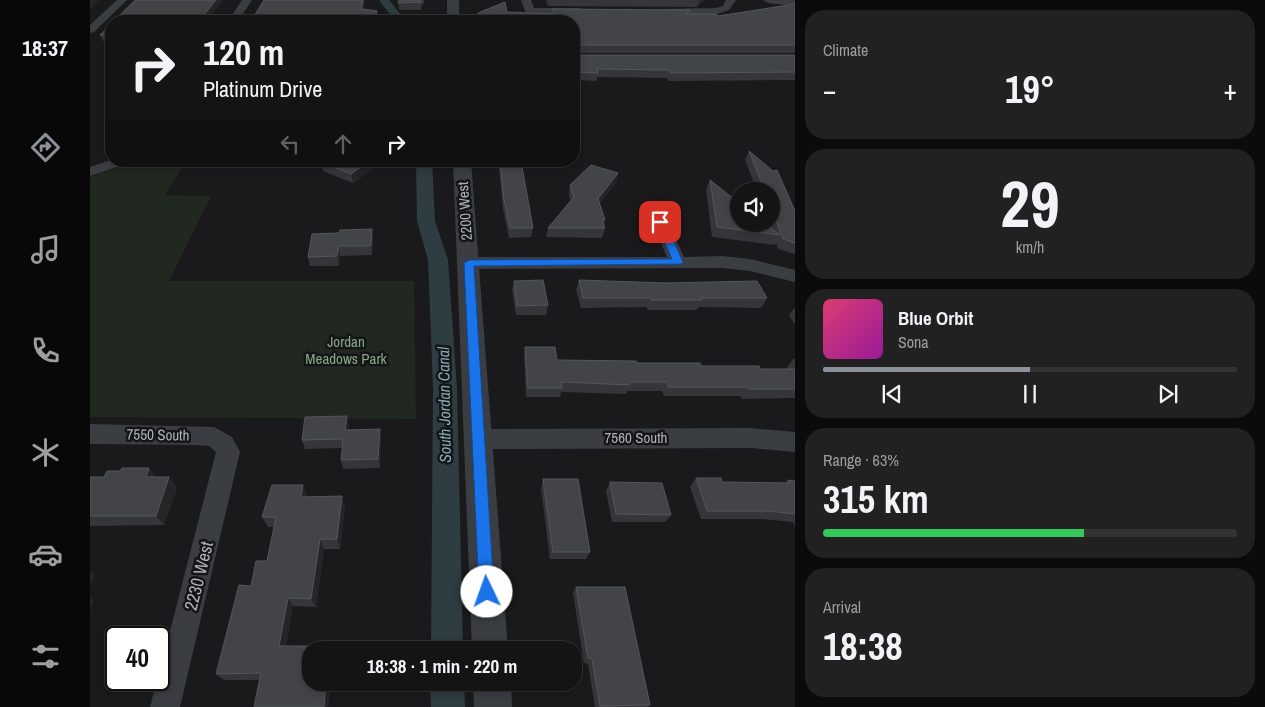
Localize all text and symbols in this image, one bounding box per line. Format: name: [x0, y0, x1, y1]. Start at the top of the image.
text: 120 m: [203, 29, 284, 76]
text: 18:37: [22, 33, 68, 63]
icon: right: [120, 35, 185, 100]
text: Climate: [823, 39, 868, 61]
text: 19°: [1005, 64, 1055, 115]
text: −: [823, 71, 836, 109]
text: +: [1224, 71, 1237, 109]
text: Platinum Drive: [203, 74, 322, 104]
icon: directions: [28, 130, 63, 165]
icon: left: [276, 130, 304, 158]
icon: ahead: [329, 130, 357, 158]
icon: right: [382, 130, 410, 158]
text: 29: [1000, 160, 1060, 247]
street label: 2200 West: [452, 181, 477, 241]
map controls: [730, 182, 780, 232]
button: sound: [730, 182, 780, 232]
pin: [639, 201, 681, 243]
icon: arrive: [646, 208, 674, 236]
icon: music: [28, 232, 63, 267]
text: km/h: [1016, 236, 1044, 258]
text: Blue Orbit: [898, 305, 973, 331]
park label: Jordan Meadows Park: [305, 331, 388, 369]
text: Sona: [898, 331, 929, 353]
icon: phone: [28, 333, 63, 368]
water label: South Jordan Canal: [432, 346, 456, 463]
icon: previous: [878, 380, 906, 408]
icon: pause: [1016, 380, 1044, 408]
icon: next: [1154, 380, 1182, 408]
street label: 7550 South: [126, 423, 190, 446]
street label: 7560 South: [605, 427, 667, 448]
icon: climate: [28, 435, 63, 470]
text: Range · 63%: [823, 449, 899, 471]
text: 315 km: [823, 474, 929, 525]
icon: car: [28, 537, 63, 572]
street label: 2230 West: [178, 539, 219, 613]
position arrow: [460, 565, 512, 617]
text: Arrival: [823, 596, 861, 618]
text: 18:38: [823, 621, 903, 672]
speed limit sign: 40: [105, 626, 170, 691]
icon: filters: [28, 639, 63, 674]
text: 18:38 · 1 min · 220 m: [367, 653, 517, 679]

